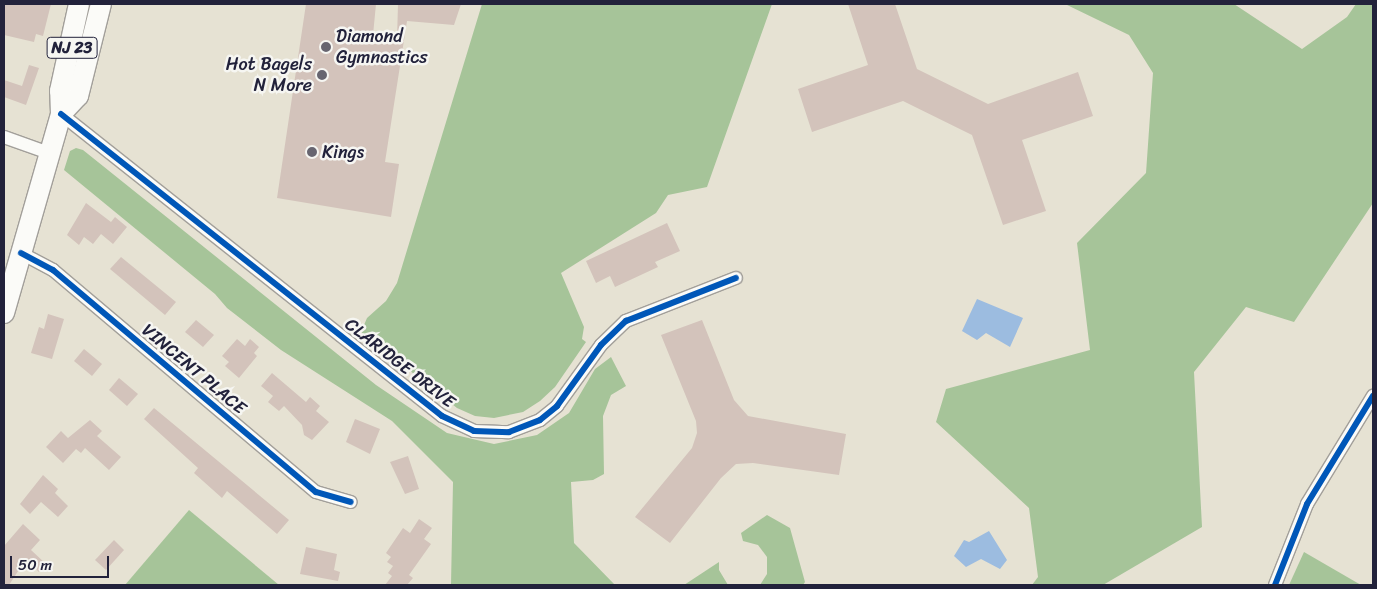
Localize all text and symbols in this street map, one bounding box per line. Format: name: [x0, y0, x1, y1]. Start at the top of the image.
place label: Diamond Gymnastics: [336, 26, 428, 68]
road number: NJ 23: [46, 34, 98, 62]
marker: Diamond Gymnastics: [320, 41, 332, 53]
place label: Hot Bagels N More: [226, 54, 312, 96]
marker: Hot Bagels N More: [316, 69, 328, 81]
place label: Kings: [322, 141, 364, 163]
marker: Kings: [306, 146, 318, 158]
street label: CLARIDGE DRIVE: [341, 313, 459, 413]
street label: VINCENT PLACE: [137, 319, 251, 419]
scale bar: [12, 546, 111, 578]
text: 50 m: [18, 552, 52, 578]

